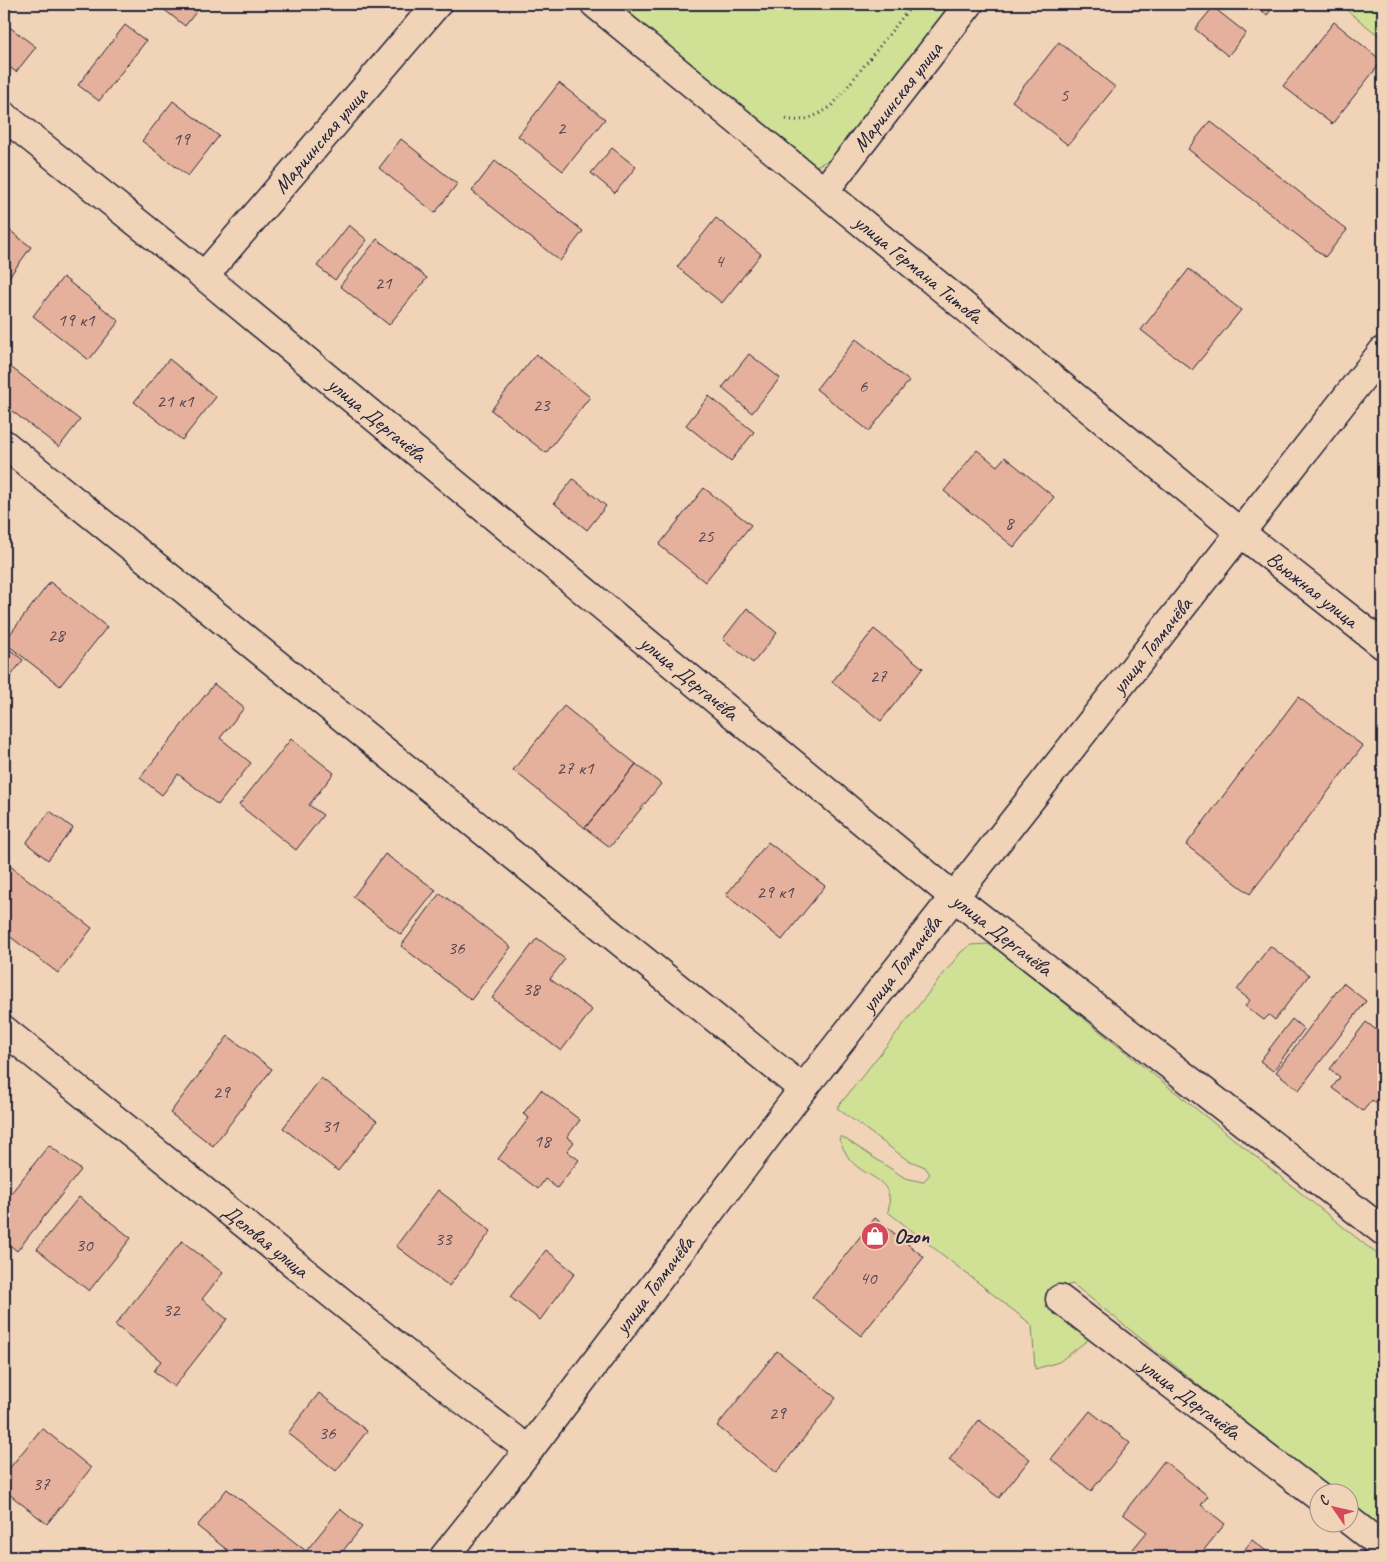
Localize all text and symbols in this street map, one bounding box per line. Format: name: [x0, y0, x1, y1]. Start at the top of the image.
street label: Мариинская улица: [847, 35, 949, 157]
street label: Мариинская улица: [268, 80, 374, 199]
house number: 5: [1060, 83, 1070, 107]
house number: 2: [557, 116, 567, 140]
house number: 19: [172, 127, 191, 151]
street label: улица Германа Титова: [848, 207, 990, 330]
house number: 4: [715, 249, 726, 273]
house number: 21: [374, 271, 393, 295]
house number: 19 к1: [57, 308, 96, 332]
street label: улица Дергачёва: [321, 370, 433, 469]
house number: 6: [859, 374, 869, 398]
house number: 21 к1: [156, 389, 195, 413]
house number: 23: [532, 393, 551, 417]
house number: 8: [1005, 511, 1016, 535]
house number: 25: [696, 524, 715, 548]
street label: Вьюжная улица: [1262, 545, 1365, 635]
street label: улица Толмачёва: [1104, 590, 1199, 701]
house number: 28: [47, 623, 67, 647]
street label: улица Дергачёва: [633, 628, 745, 727]
house number: 27: [869, 664, 888, 688]
house number: 27 к1: [556, 756, 595, 780]
house number: 29 к1: [756, 880, 795, 904]
street label: улица Дергачёва: [945, 886, 1059, 983]
street label: улица Толмачёва: [854, 909, 949, 1019]
house number: 36: [447, 936, 466, 960]
house number: 38: [522, 977, 542, 1001]
house number: 29: [212, 1080, 231, 1104]
house number: 31: [321, 1114, 340, 1138]
house number: 18: [533, 1129, 553, 1153]
street label: Деловая улица: [217, 1198, 315, 1284]
shop icon: Ozon: [860, 1221, 890, 1251]
place label: Ozon: [894, 1223, 929, 1249]
house number: 33: [434, 1227, 453, 1251]
street label: улица Толмачёва: [608, 1229, 701, 1340]
house number: 30: [75, 1233, 94, 1257]
house number: 40: [859, 1266, 878, 1290]
house number: 32: [162, 1298, 181, 1322]
street label: улица Дергачёва: [1133, 1351, 1247, 1447]
house number: 29: [768, 1401, 787, 1425]
house number: 36: [318, 1421, 337, 1445]
house number: 37: [32, 1472, 51, 1496]
north arrow: [1310, 1484, 1360, 1534]
text: С: [1315, 1492, 1334, 1509]

